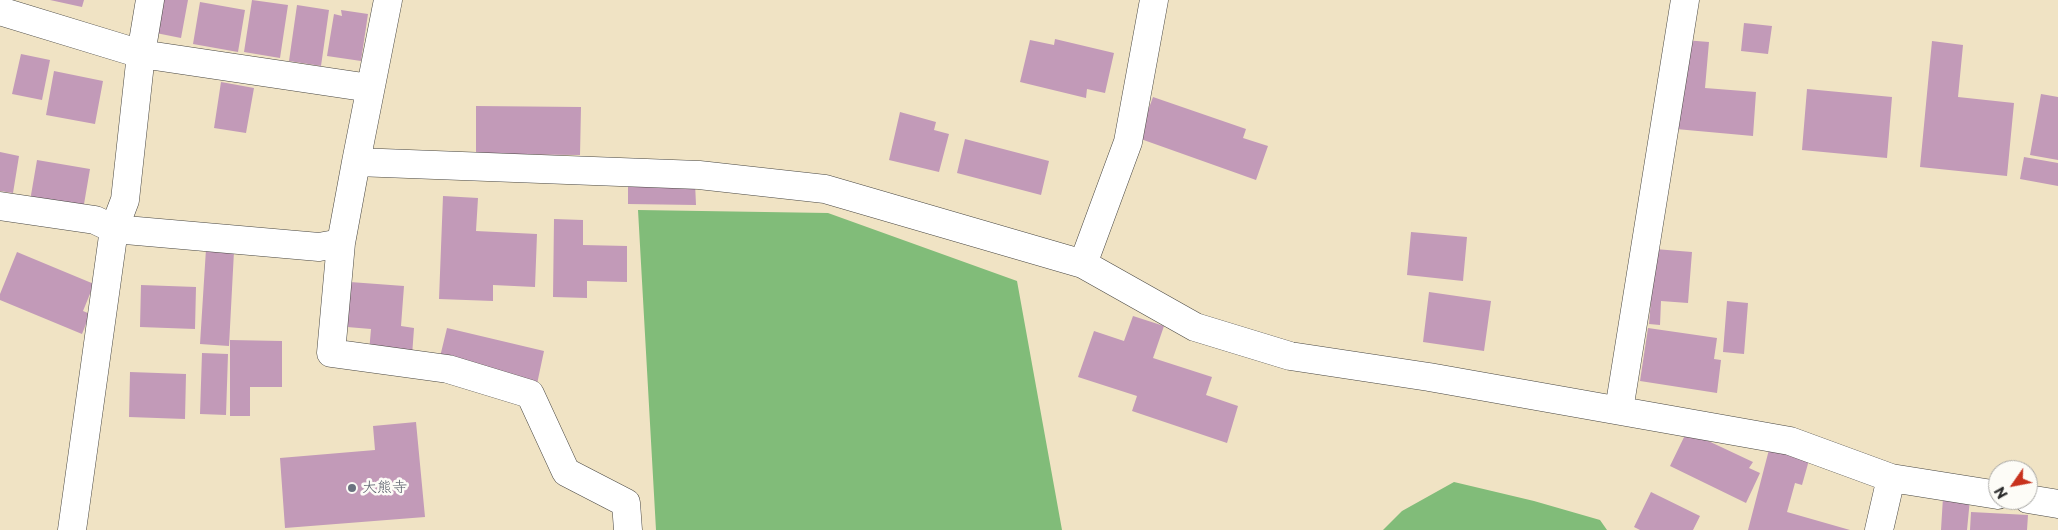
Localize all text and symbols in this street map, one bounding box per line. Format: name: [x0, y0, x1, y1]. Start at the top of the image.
north arrow: [1988, 460, 2038, 510]
place label: 大熊寺: [362, 479, 407, 497]
marker: 大熊寺: [346, 482, 358, 494]
text: N: [1989, 483, 2013, 503]

